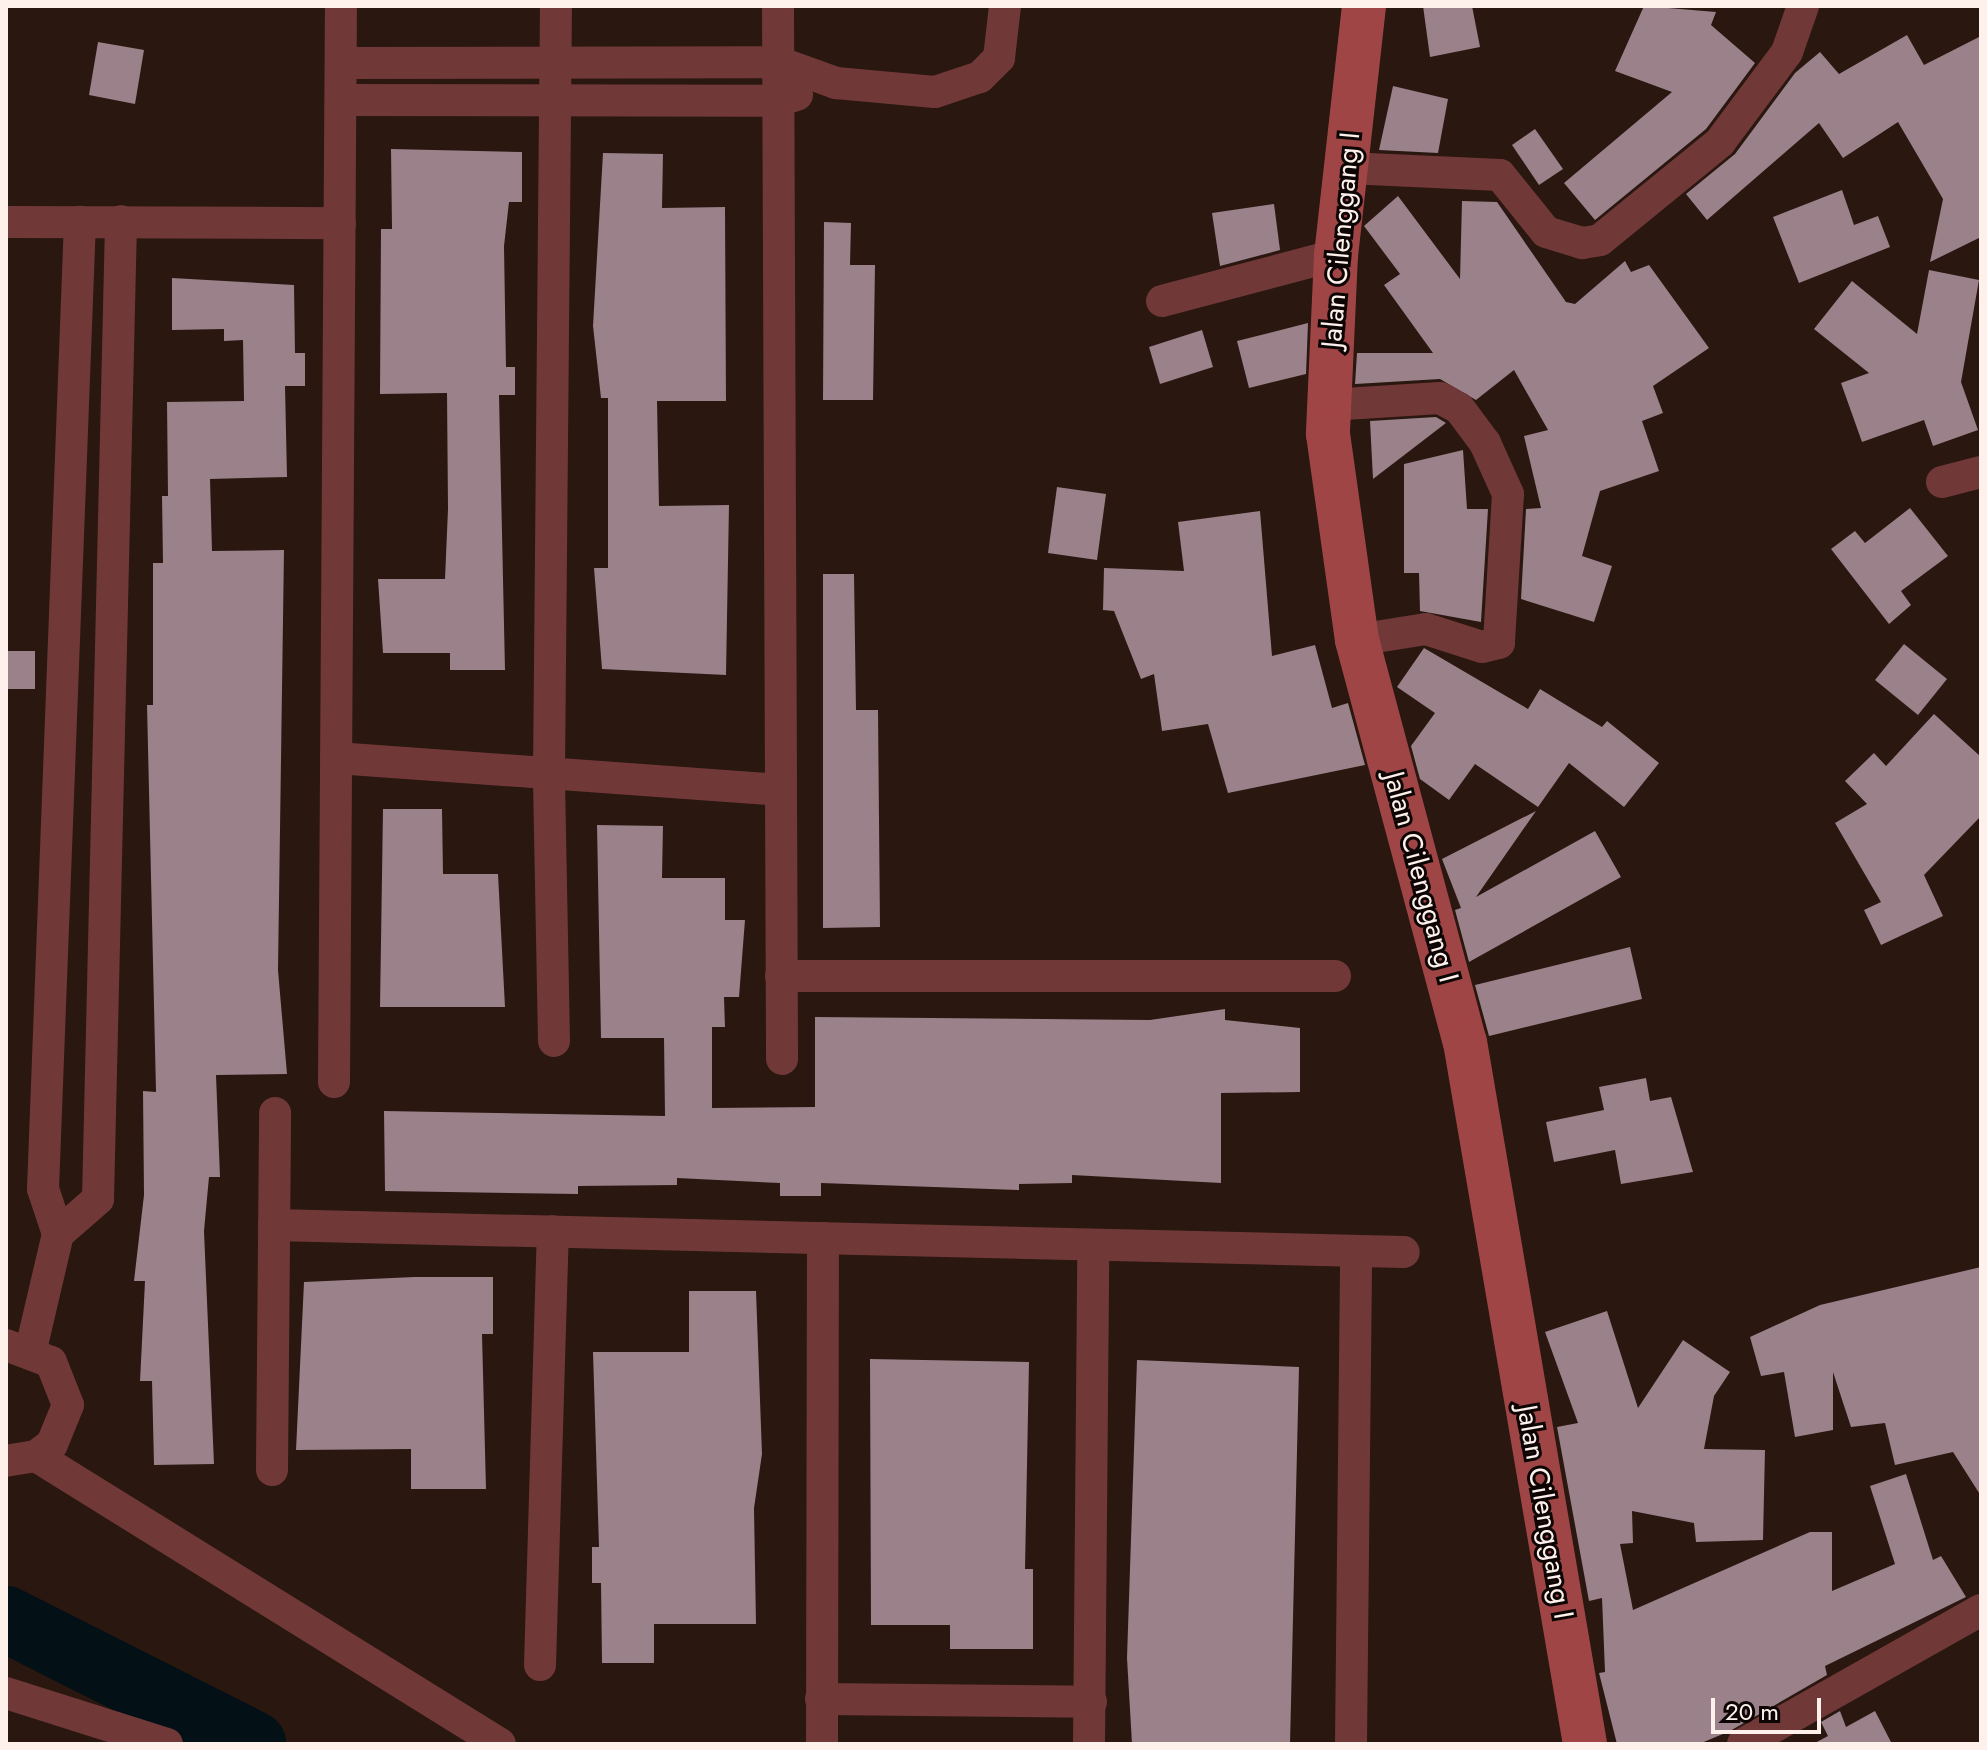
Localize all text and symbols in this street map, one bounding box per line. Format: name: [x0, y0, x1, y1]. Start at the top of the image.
street label: Jalan Cilenggang I: [1315, 131, 1367, 349]
street label: Jalan Cilenggang I: [1377, 768, 1465, 986]
street label: Jalan Cilenggang I: [1510, 1402, 1580, 1622]
scale bar: [1715, 1682, 1825, 1732]
text: 20 m: [1725, 1694, 1779, 1729]

